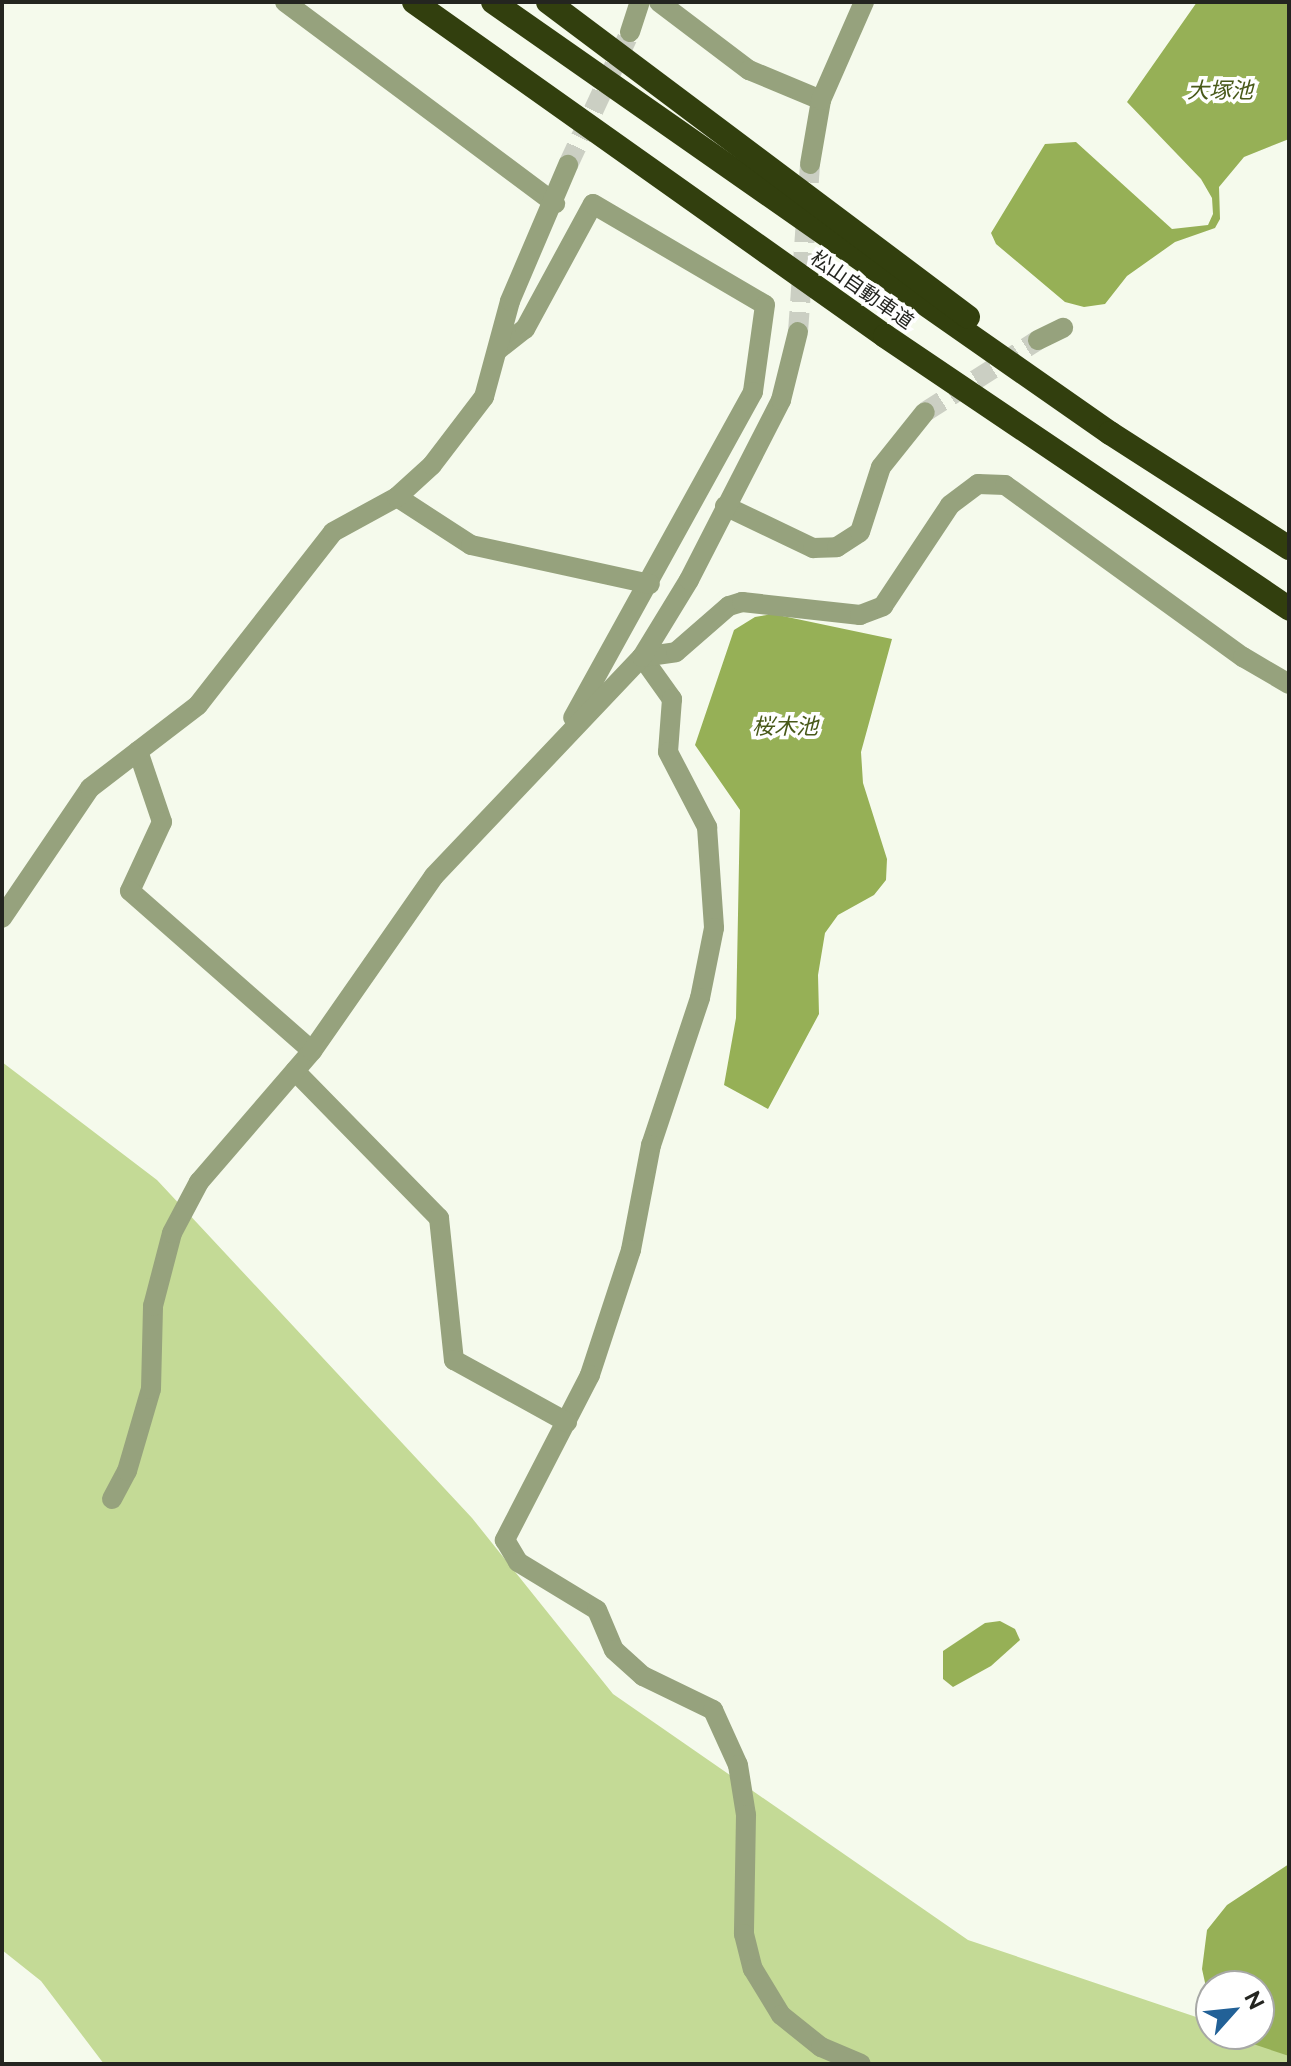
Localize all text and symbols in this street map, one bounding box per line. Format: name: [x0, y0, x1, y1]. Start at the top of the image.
water label: 大塚池: [1187, 78, 1253, 104]
street label: 松山自動車道: [806, 246, 918, 334]
water label: 桜木池: [752, 714, 818, 740]
north arrow: [1195, 1970, 1275, 2050]
text: N: [1239, 1987, 1270, 2013]

